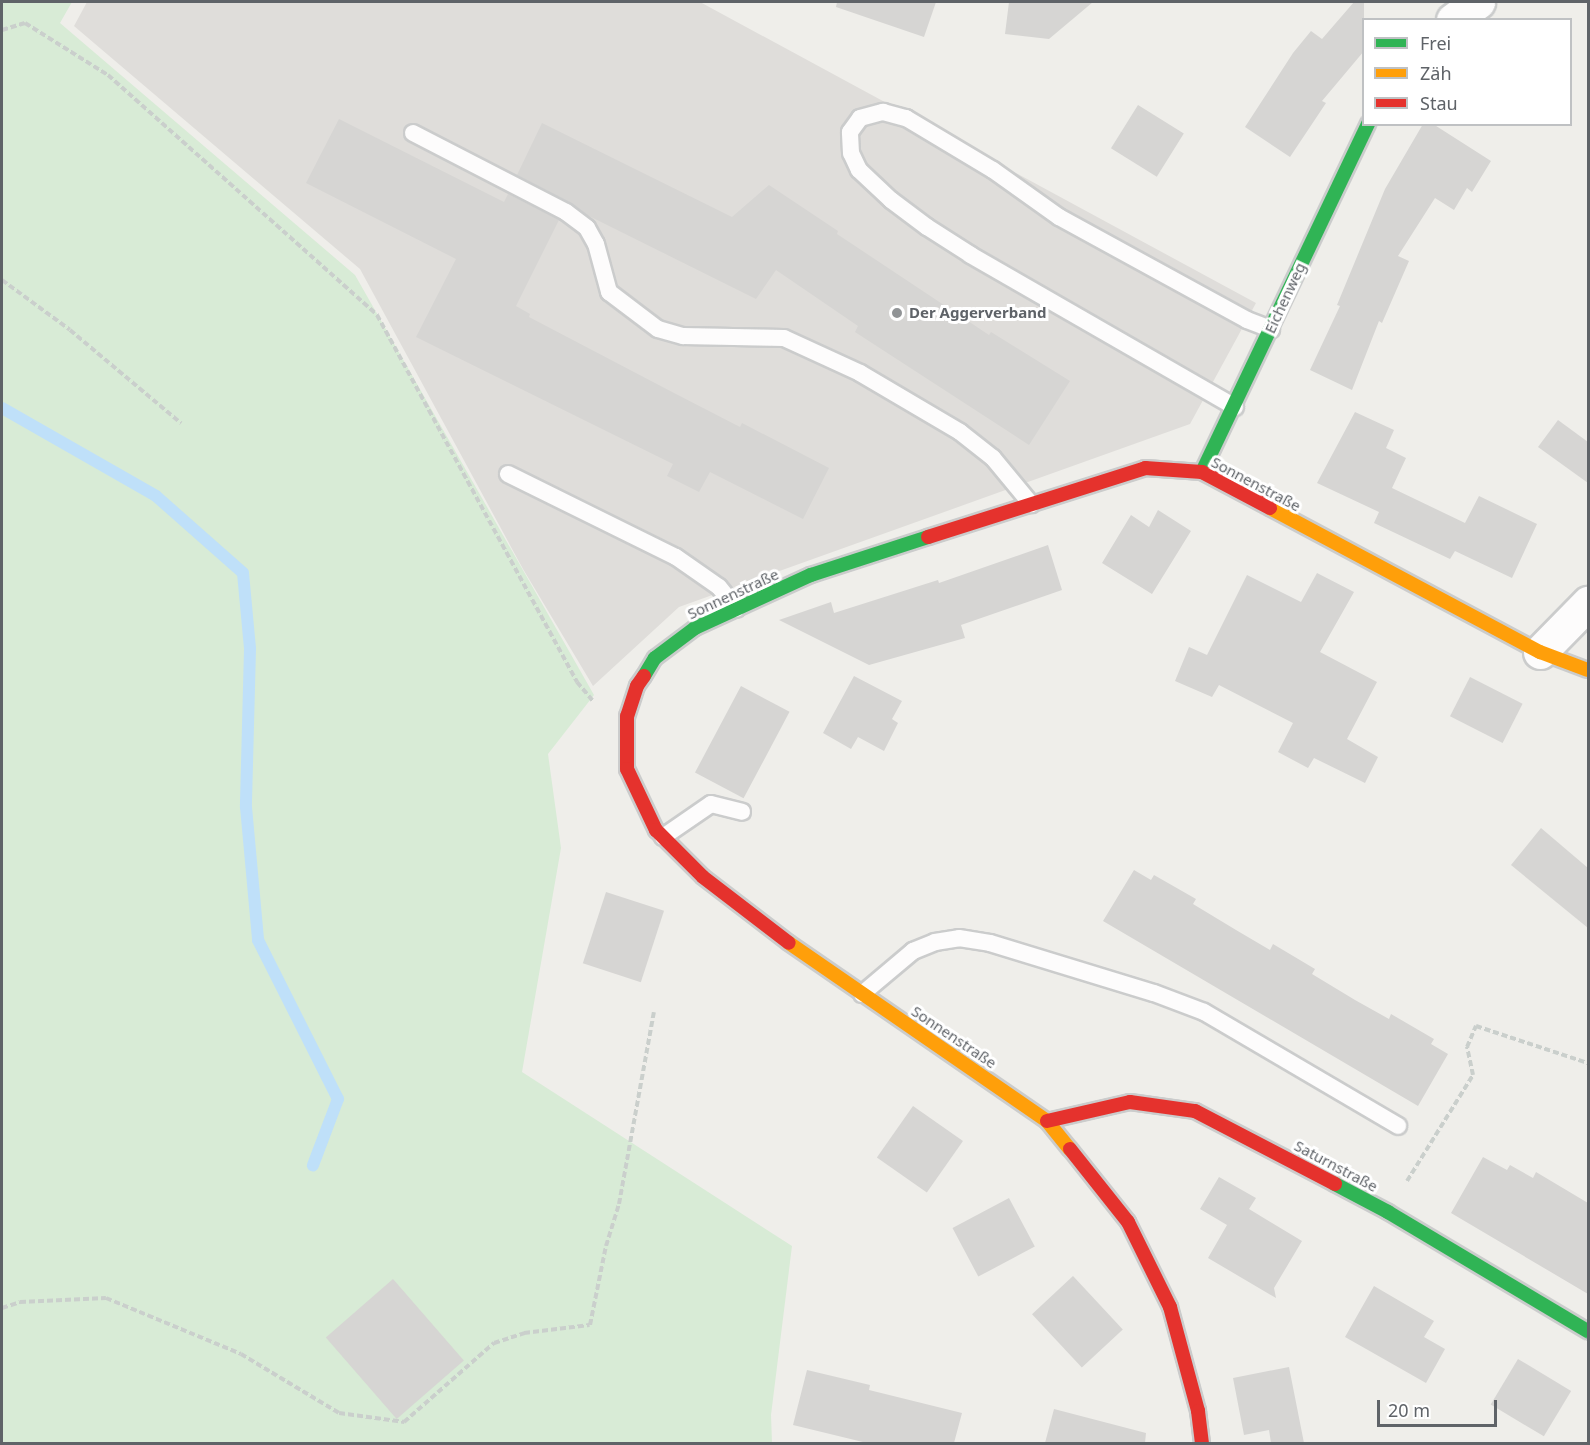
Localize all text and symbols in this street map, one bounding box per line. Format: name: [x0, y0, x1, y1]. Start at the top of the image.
legend: [1362, 18, 1572, 126]
text: Frei: [1420, 31, 1451, 55]
text: Zäh: [1420, 61, 1452, 85]
text: Stau: [1420, 91, 1458, 115]
street label: Eichenweg: [1261, 260, 1309, 336]
place label: Der Aggerverband: [909, 304, 1046, 322]
marker: Der Aggerverband: [890, 306, 904, 320]
street label: Sonnenstraße: [1208, 453, 1304, 515]
street label: Sonnenstraße: [685, 565, 781, 623]
street label: Sonnenstraße: [908, 1002, 1000, 1072]
street label: Saturnstraße: [1291, 1137, 1381, 1195]
scale bar: [1380, 1388, 1500, 1426]
text: 20 m: [1388, 1398, 1430, 1422]

